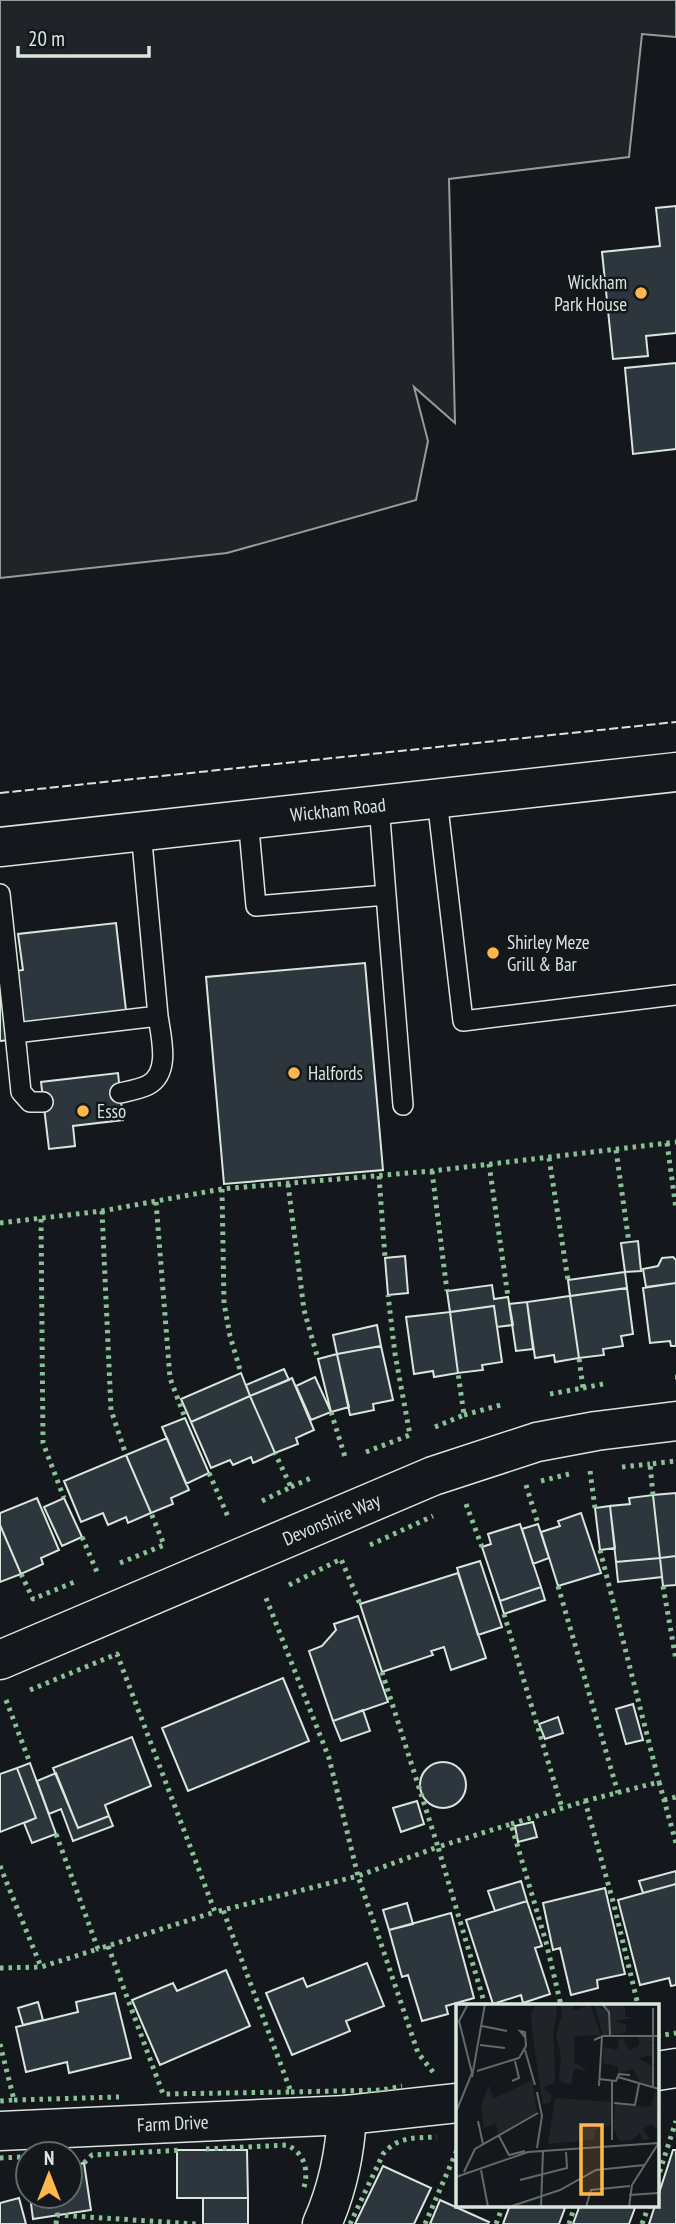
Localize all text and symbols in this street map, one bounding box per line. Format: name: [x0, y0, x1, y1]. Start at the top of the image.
scale bar: [18, 14, 149, 58]
text: 20 m: [28, 25, 65, 52]
place label: Wickham Park House: [554, 270, 627, 316]
marker: Wickham Park House: [633, 285, 649, 301]
street label: Wickham Road: [289, 792, 387, 827]
place label: Shirley Meze Grill & Bar: [507, 930, 590, 976]
marker: Shirley Meze Grill & Bar: [485, 945, 501, 961]
place label: Halfords: [308, 1061, 363, 1085]
marker: Halfords: [286, 1065, 302, 1081]
place label: Esso: [97, 1099, 126, 1123]
marker: Esso: [75, 1103, 91, 1119]
street label: Devonshire Way: [279, 1487, 385, 1551]
inset map: [456, 2004, 658, 2206]
street label: Farm Drive: [136, 2109, 209, 2137]
north arrow: [14, 2140, 84, 2210]
text: N: [44, 2146, 54, 2170]

